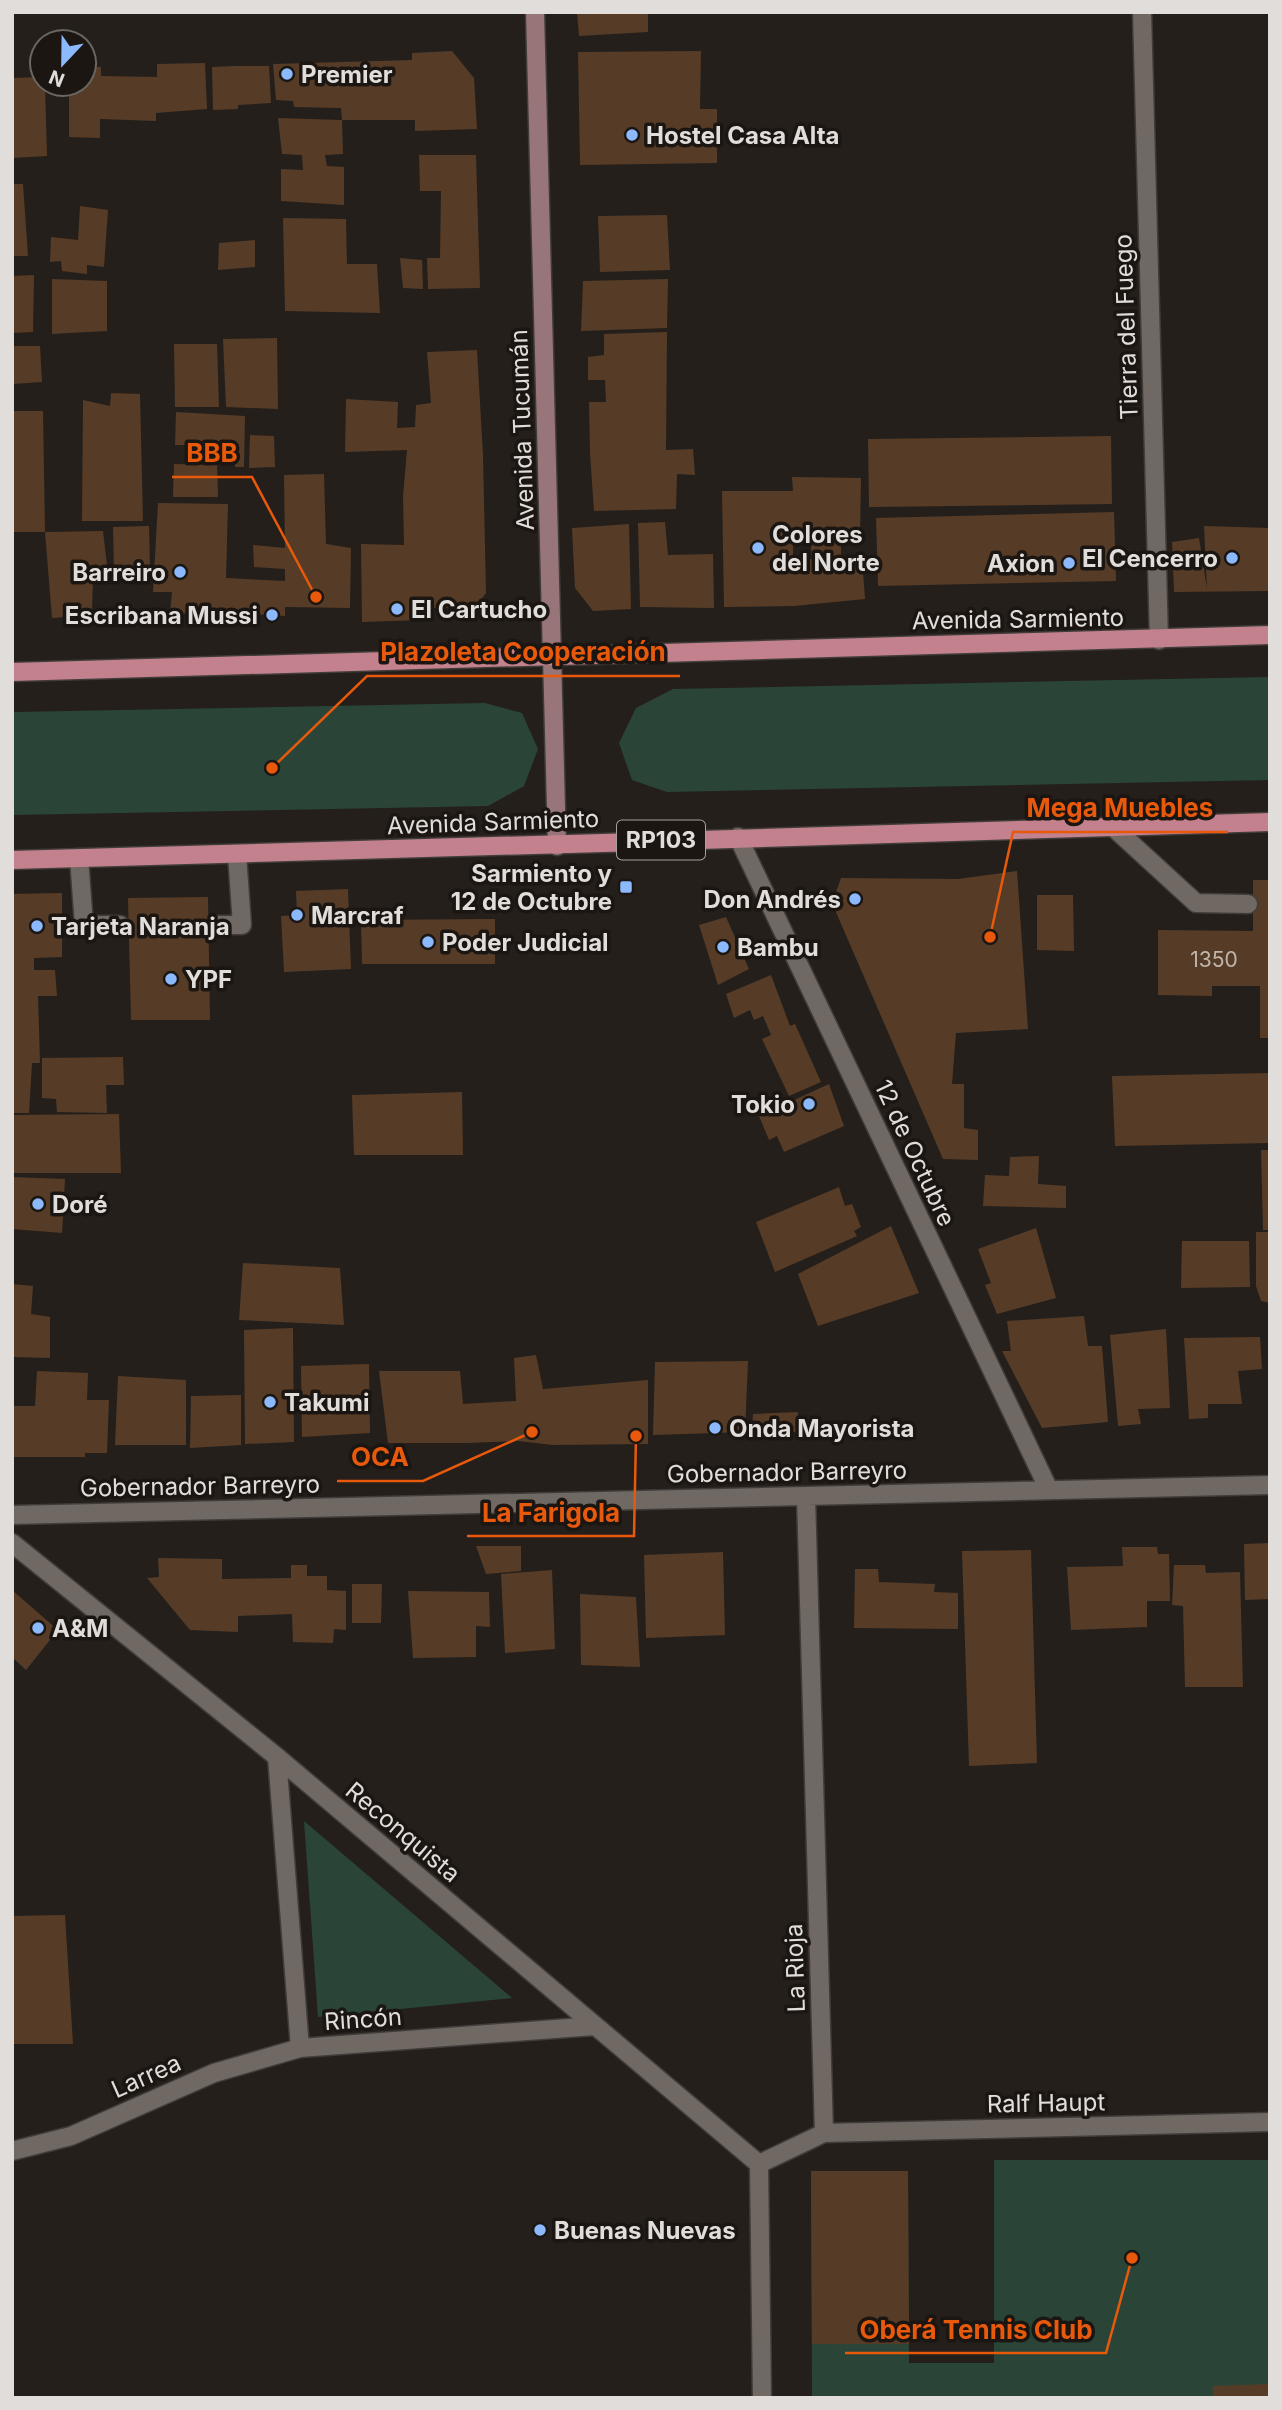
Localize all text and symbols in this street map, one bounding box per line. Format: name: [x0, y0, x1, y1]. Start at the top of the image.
north arrow: [28, 28, 98, 98]
place label: Premier: [301, 60, 393, 89]
text: N: [46, 65, 68, 92]
marker: Premier: [279, 66, 295, 82]
place label: Hostel Casa Alta: [646, 121, 840, 150]
marker: Hostel Casa Alta: [624, 127, 640, 143]
street label: Tierra del Fuego: [1108, 234, 1144, 420]
street label: Avenida Tucumán: [504, 329, 540, 531]
callout: BBB: [172, 430, 252, 477]
text: BBB: [186, 437, 238, 468]
place label: Colores del Norte: [772, 520, 880, 577]
marker: Colores del Norte: [750, 540, 766, 556]
place label: El Cencerro: [1082, 544, 1218, 573]
place label: Axion: [987, 549, 1055, 578]
marker: El Cencerro: [1224, 550, 1240, 566]
marker: Axion: [1061, 555, 1077, 571]
place label: Barreiro: [72, 558, 166, 587]
marker: Barreiro: [172, 564, 188, 580]
place label: El Cartucho: [411, 595, 547, 624]
place label: Escribana Mussi: [65, 601, 258, 630]
marker: El Cartucho: [389, 601, 405, 617]
street label: Avenida Sarmiento: [912, 603, 1124, 635]
marker: Escribana Mussi: [264, 607, 280, 623]
callout: Plazoleta Cooperación: [367, 629, 680, 676]
text: Plazoleta Cooperación: [380, 636, 666, 667]
callout: Mega Muebles: [1013, 785, 1228, 832]
text: Mega Muebles: [1027, 792, 1213, 823]
street label: Avenida Sarmiento: [386, 804, 600, 840]
road number: RP103: [617, 820, 705, 860]
place label: Sarmiento y 12 de Octubre: [451, 859, 613, 916]
marker: Sarmiento y 12 de Octubre: [618, 879, 634, 895]
place label: Don Andrés: [703, 885, 841, 914]
marker: Don Andrés: [847, 891, 863, 907]
place label: Marcraf: [311, 901, 404, 930]
marker: Marcraf: [289, 907, 305, 923]
place label: Tarjeta Naranja: [51, 912, 230, 941]
marker: Tarjeta Naranja: [29, 918, 45, 934]
place label: Poder Judicial: [442, 928, 609, 957]
place label: Bambu: [737, 933, 819, 962]
marker: Poder Judicial: [420, 934, 436, 950]
marker: Bambu: [715, 939, 731, 955]
house number: 1350: [1190, 947, 1238, 972]
place label: YPF: [185, 965, 232, 994]
marker: YPF: [163, 971, 179, 987]
street label: 12 de Octubre: [868, 1075, 962, 1231]
place label: Tokio: [731, 1090, 795, 1119]
marker: Tokio: [801, 1096, 817, 1112]
place label: Doré: [52, 1190, 108, 1219]
marker: Doré: [30, 1196, 46, 1212]
place label: Takumi: [284, 1388, 369, 1417]
marker: Takumi: [262, 1394, 278, 1410]
place label: Onda Mayorista: [729, 1414, 915, 1443]
marker: Onda Mayorista: [707, 1420, 723, 1436]
callout: OCA: [337, 1434, 423, 1481]
text: OCA: [351, 1441, 409, 1472]
street label: Gobernador Barreyro: [667, 1455, 907, 1489]
street label: Gobernador Barreyro: [80, 1469, 320, 1503]
callout: La Farigola: [467, 1489, 634, 1536]
text: La Farigola: [482, 1497, 620, 1528]
place label: A&M: [52, 1614, 108, 1643]
marker: A&M: [30, 1620, 46, 1636]
street label: Reconquista: [340, 1776, 466, 1888]
street label: La Rioja: [779, 1923, 811, 2013]
street label: Rincón: [323, 2002, 403, 2036]
street label: Larrea: [107, 2048, 185, 2104]
street label: Ralf Haupt: [987, 2087, 1106, 2119]
place label: Buenas Nuevas: [554, 2216, 736, 2245]
marker: Buenas Nuevas: [532, 2222, 548, 2238]
callout: Oberá Tennis Club: [845, 2306, 1106, 2353]
text: Oberá Tennis Club: [859, 2314, 1093, 2345]

